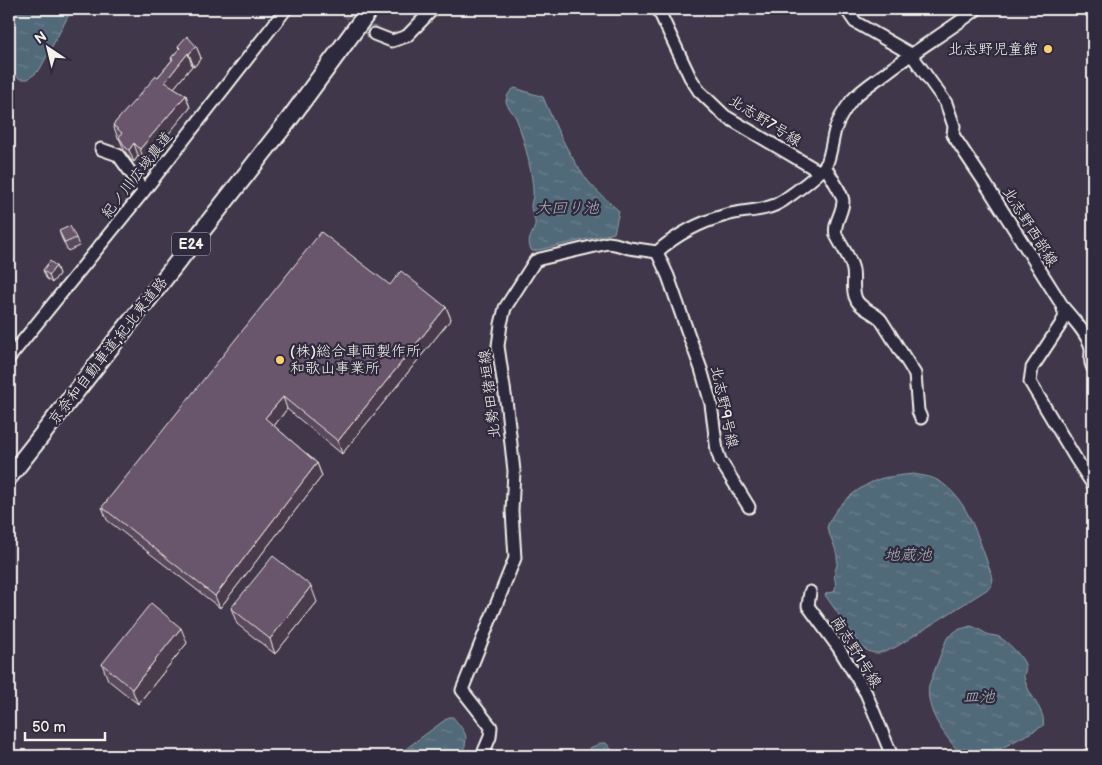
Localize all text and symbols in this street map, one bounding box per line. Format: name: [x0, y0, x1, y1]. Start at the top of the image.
north arrow: [22, 22, 72, 72]
text: N: [32, 28, 50, 48]
place label: 北志野児童館: [948, 40, 1038, 59]
marker: 北志野児童館: [1042, 43, 1054, 55]
street label: 北志野7号線: [725, 91, 805, 151]
street label: 紀ノ川広域農道: [97, 128, 177, 222]
street label: 北志野西部線: [998, 184, 1062, 270]
water label: 大回り池: [535, 199, 600, 218]
road number: E24: [172, 232, 210, 255]
street label: 京奈和自動車道;紀北東道路: [44, 273, 172, 429]
place label: (株)総合車両製作所 和歌山事業所: [290, 342, 421, 378]
street label: 北勢田猪垣線: [475, 348, 505, 440]
marker: (株)総合車両製作所 和歌山事業所: [274, 354, 286, 366]
street label: 北志野9号線: [706, 364, 742, 450]
water label: 地蔵池: [884, 546, 933, 565]
street label: 南志野1号線: [827, 613, 885, 691]
water label: 皿池: [963, 688, 996, 707]
scale bar: [25, 710, 105, 742]
text: 50 m: [32, 718, 66, 737]

